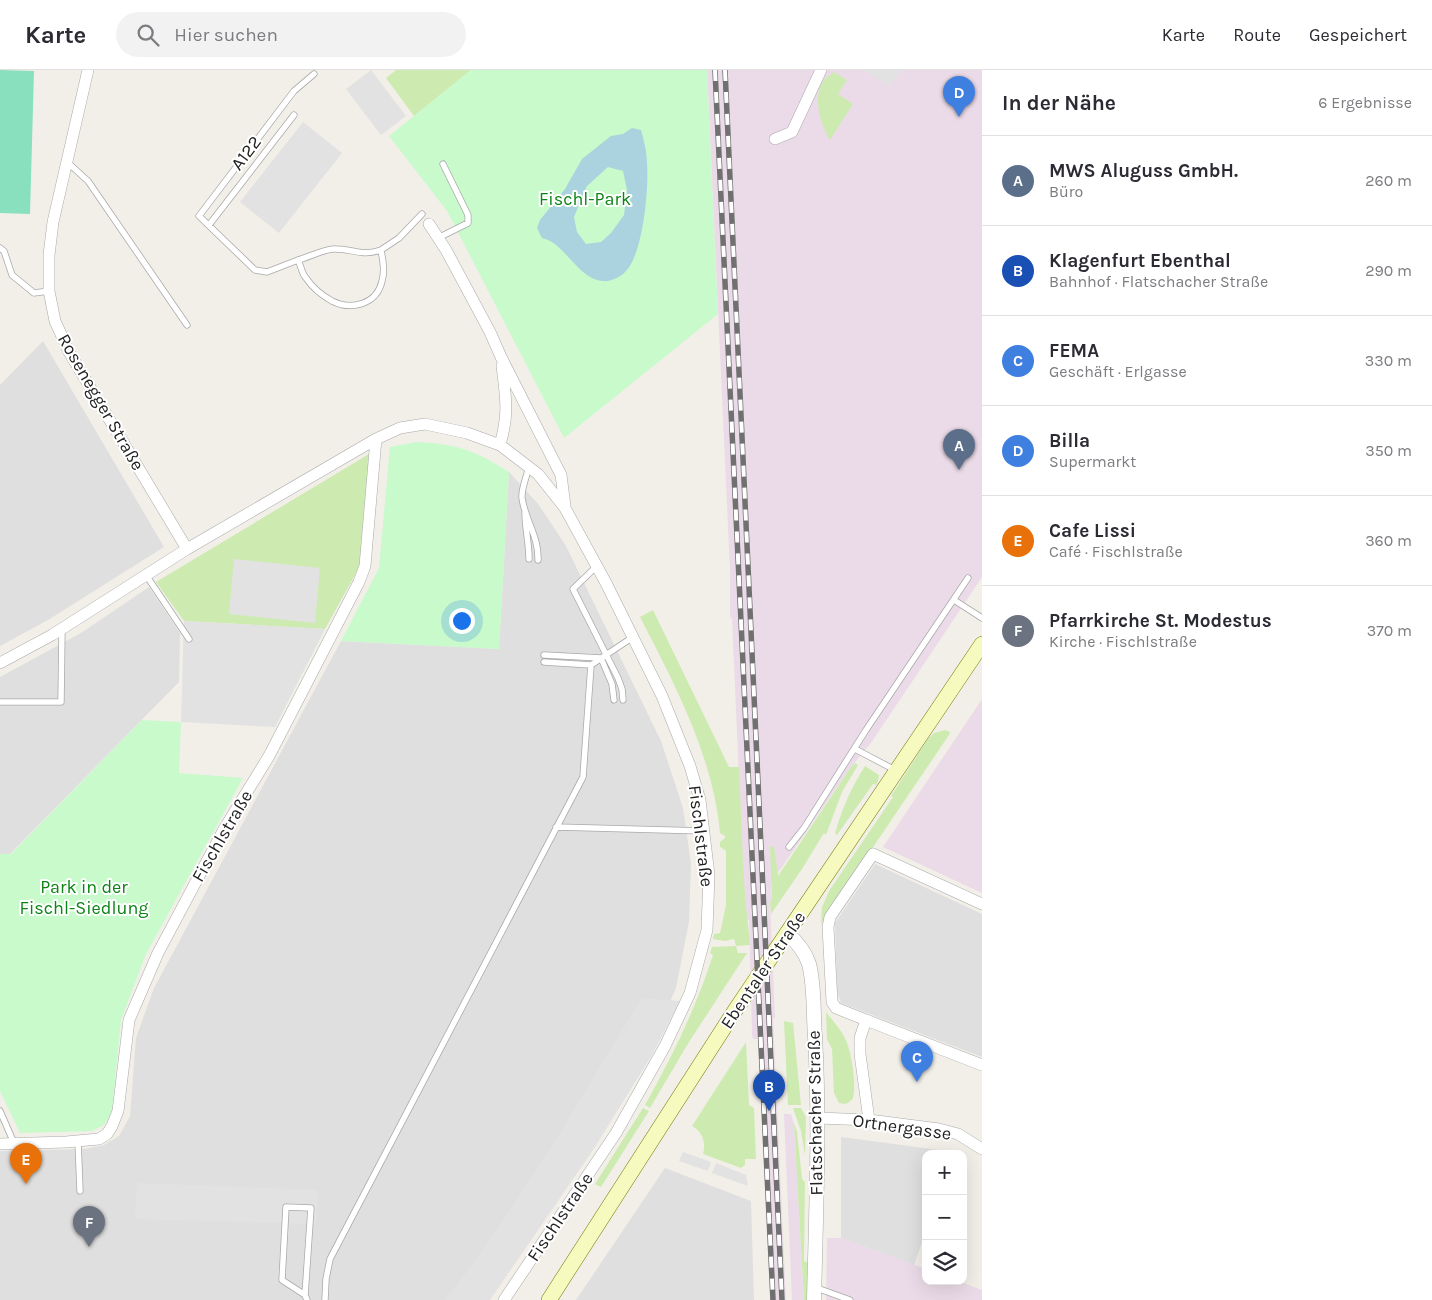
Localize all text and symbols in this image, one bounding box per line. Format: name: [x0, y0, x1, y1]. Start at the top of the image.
search box: [116, 12, 466, 57]
text: Karte: [25, 21, 86, 49]
icon: search: [134, 21, 162, 49]
text: Hier suchen: [174, 24, 278, 46]
text: Karte: [1162, 24, 1205, 46]
text: Route: [1233, 24, 1281, 46]
text: Gespeichert: [1309, 24, 1407, 46]
pin: D: [943, 76, 975, 117]
text: In der Nähe: [1002, 91, 1116, 115]
text: 6 Ergebnisse: [1318, 93, 1412, 112]
street label: A122: [226, 132, 266, 174]
text: MWS Aluguss GmbH.: [1049, 160, 1238, 182]
text: A: [1013, 171, 1023, 190]
text: 260 m: [1365, 171, 1412, 190]
text: Büro: [1049, 182, 1083, 201]
park label: Fischl-Park: [539, 188, 631, 210]
text: Klagenfurt Ebenthal: [1049, 250, 1231, 272]
text: B: [1013, 261, 1023, 280]
text: 290 m: [1365, 261, 1412, 280]
text: Bahnhof · Flatschacher Straße: [1049, 272, 1268, 291]
street label: Rosenegger Straße: [53, 330, 149, 474]
text: FEMA: [1049, 340, 1099, 362]
text: C: [1013, 351, 1023, 370]
text: 330 m: [1365, 351, 1412, 370]
text: Geschäft · Erlgasse: [1049, 362, 1187, 381]
pin: A: [943, 429, 975, 470]
text: Billa: [1049, 430, 1090, 452]
text: D: [1013, 441, 1023, 460]
text: 350 m: [1365, 441, 1412, 460]
text: Supermarkt: [1049, 452, 1136, 471]
text: Cafe Lissi: [1049, 520, 1136, 542]
text: E: [1013, 531, 1023, 550]
text: 360 m: [1365, 531, 1412, 550]
text: Café · Fischlstraße: [1049, 542, 1183, 561]
your location: [449, 608, 475, 634]
text: Pfarrkirche St. Modestus: [1049, 610, 1272, 632]
text: F: [1014, 621, 1022, 640]
text: 370 m: [1367, 621, 1412, 640]
text: Kirche · Fischlstraße: [1049, 632, 1197, 651]
street label: Fischlstraße: [684, 784, 718, 888]
street label: Fischlstraße: [187, 786, 257, 886]
park label: Park in der Fischl-Siedlung: [20, 876, 148, 919]
street label: Ebentaler Straße: [716, 907, 810, 1033]
street label: Flatschacher Straße: [803, 1030, 827, 1196]
pin: C: [901, 1041, 933, 1082]
pin: B: [753, 1070, 785, 1111]
street label: Ortnergasse: [851, 1109, 953, 1145]
pin: E: [10, 1143, 42, 1184]
map controls: [922, 1150, 967, 1285]
button: +: [922, 1150, 967, 1195]
street label: Fischlstraße: [522, 1168, 598, 1266]
button: −: [922, 1195, 967, 1240]
pin: F: [73, 1206, 105, 1247]
button: layers: [922, 1240, 967, 1285]

